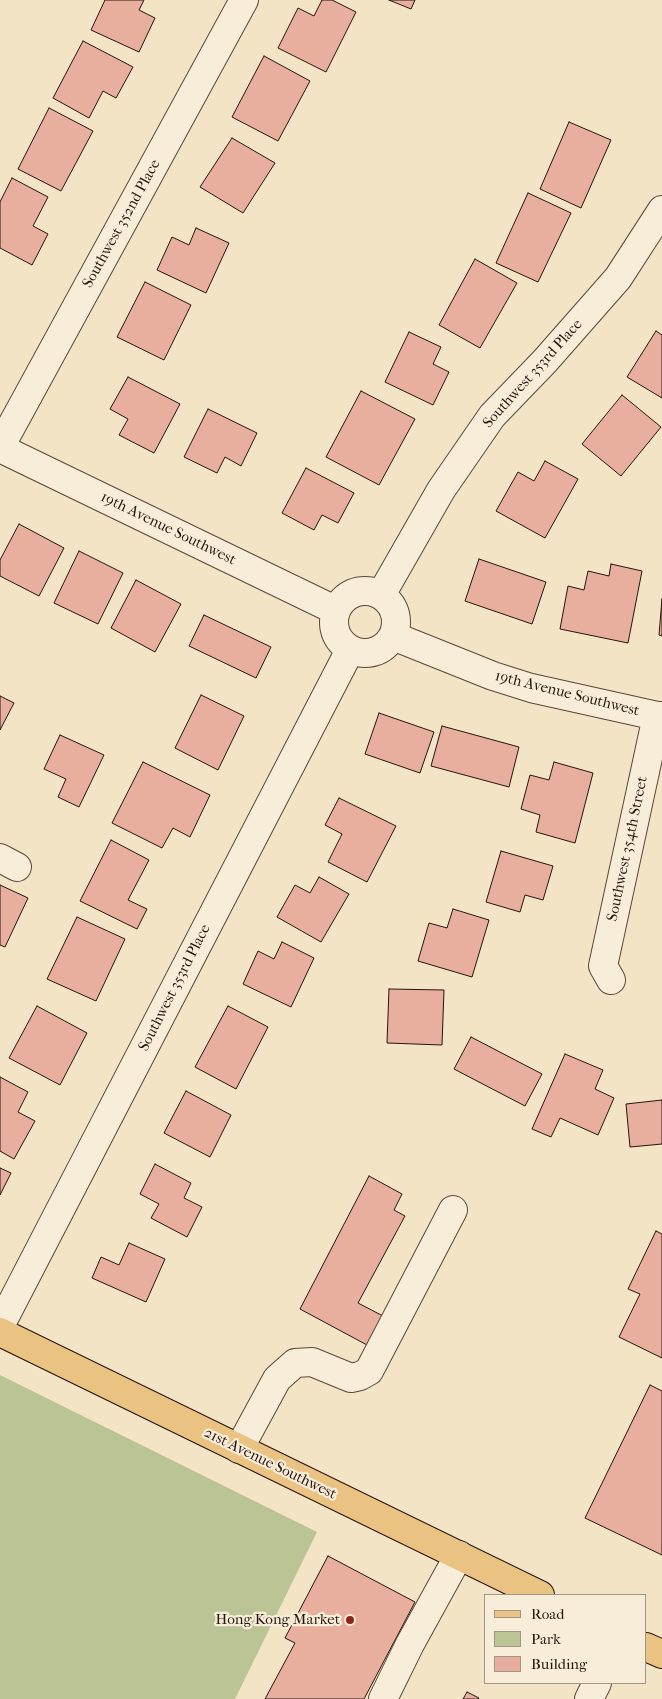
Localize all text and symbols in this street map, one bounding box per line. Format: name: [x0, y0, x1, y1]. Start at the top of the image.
street label: Southwest 352nd Place: [79, 157, 165, 291]
street label: Southwest 353rd Place: [479, 316, 587, 432]
street label: 19th Avenue Southwest: [97, 488, 239, 570]
street label: 19th Avenue Southwest: [493, 667, 641, 721]
street label: Southwest 354th Street: [604, 775, 652, 923]
street label: Southwest 353rd Place: [135, 922, 215, 1054]
street label: 21st Avenue Southwest: [201, 1424, 339, 1504]
legend: [484, 1594, 647, 1684]
text: Road: [531, 1605, 564, 1623]
place label: Hong Kong Market: [216, 1611, 340, 1629]
marker: Hong Kong Market: [344, 1614, 356, 1626]
text: Park: [531, 1630, 561, 1648]
text: Building: [531, 1655, 587, 1673]

